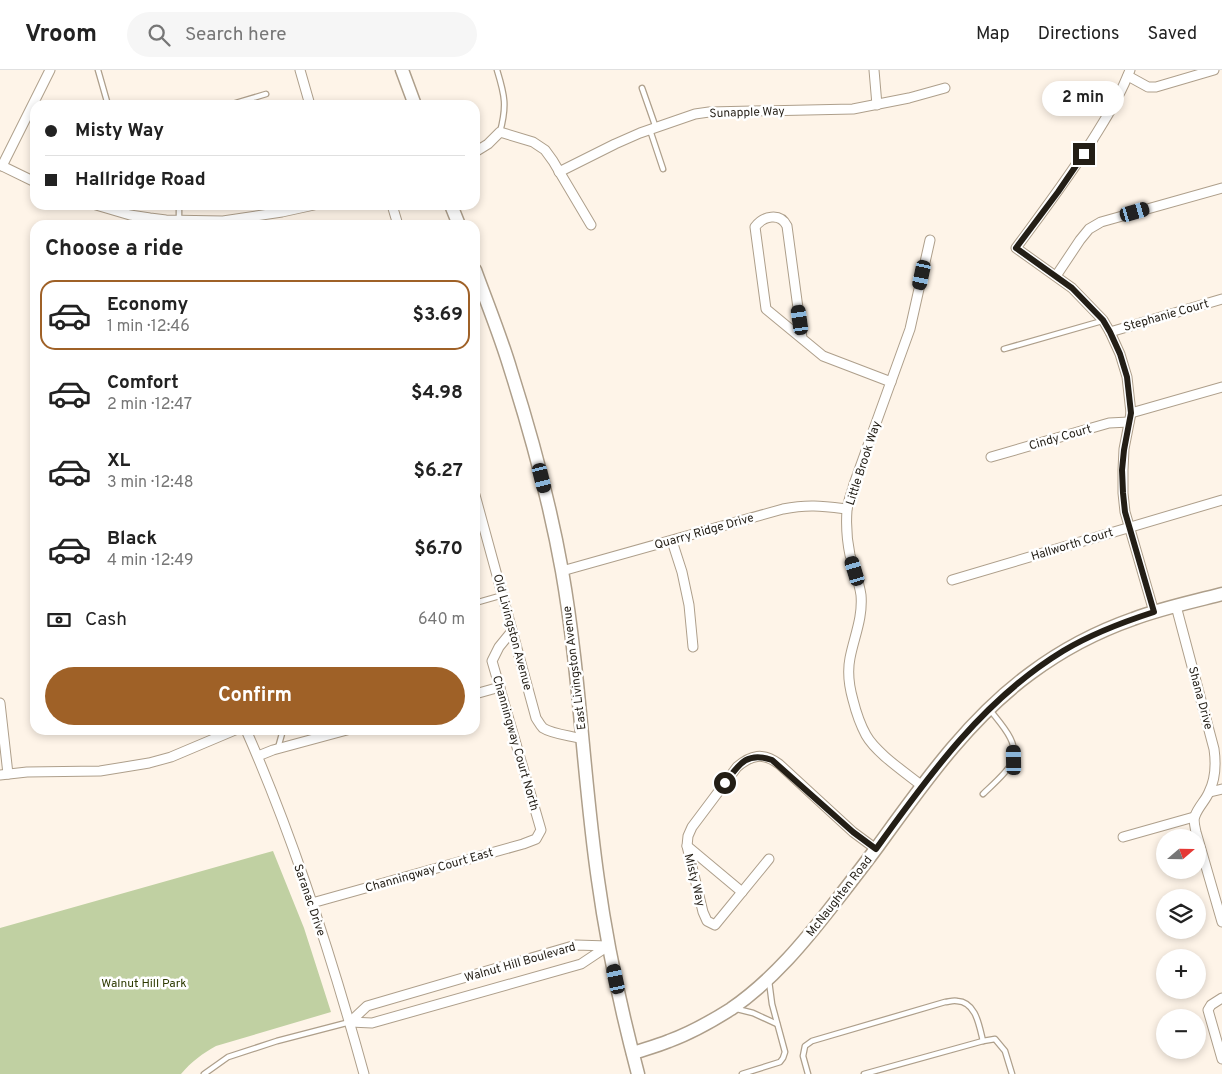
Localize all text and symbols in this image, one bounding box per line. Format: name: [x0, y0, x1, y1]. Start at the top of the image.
search box: [127, 12, 477, 57]
text: Vroom: [25, 20, 97, 50]
icon: search: [145, 21, 173, 49]
text: Search here: [185, 23, 287, 47]
text: Map: [976, 23, 1010, 46]
text: Directions: [1038, 23, 1120, 46]
text: Saved: [1148, 23, 1197, 46]
callout: 2 min: [1043, 82, 1125, 116]
text: 2 min: [1062, 88, 1104, 108]
street label: Sunapple Way: [709, 104, 785, 122]
text: Misty Way: [75, 119, 164, 143]
route end: [1073, 143, 1095, 165]
text: Hallridge Road: [75, 168, 206, 192]
car: [1118, 201, 1151, 223]
text: Choose a ride: [45, 236, 183, 263]
car: [911, 259, 932, 291]
icon: car: [47, 293, 92, 338]
text: Economy: [107, 293, 188, 317]
street label: Stephanie Court: [1122, 296, 1211, 336]
text: $3.69: [413, 303, 463, 327]
car: [790, 304, 809, 336]
text: 1 min · 12:46: [107, 317, 190, 337]
icon: car: [47, 371, 92, 416]
text: Comfort: [107, 371, 179, 395]
text: $4.98: [411, 381, 463, 405]
text: 2 min · 12:47: [107, 395, 192, 415]
street label: Little Brook Way: [843, 419, 885, 508]
street label: Cindy Court: [1027, 421, 1093, 455]
icon: car: [47, 449, 92, 494]
text: XL: [107, 449, 130, 473]
text: $6.27: [414, 459, 463, 483]
car: [531, 462, 552, 494]
text: 3 min · 12:48: [107, 473, 194, 493]
street label: Quarry Ridge Drive: [653, 510, 756, 554]
street label: Hallworth Court: [1029, 525, 1115, 565]
icon: car: [47, 527, 92, 572]
text: Black: [107, 527, 157, 551]
text: $6.70: [414, 537, 463, 561]
text: 4 min · 12:49: [107, 551, 193, 571]
car: [843, 554, 866, 588]
street label: Old Livingston Avenue: [489, 572, 535, 692]
street label: East Livingston Avenue: [559, 605, 591, 731]
icon: cash: [45, 606, 73, 634]
text: Cash: [85, 608, 127, 632]
text: 640 m: [418, 610, 465, 630]
street label: Shana Drive: [1184, 665, 1216, 732]
button: Confirm: [45, 667, 465, 725]
street label: Channingway Court North: [488, 674, 542, 813]
car: [1006, 745, 1021, 775]
route start: [714, 772, 736, 794]
north arrow: [1156, 829, 1206, 879]
map controls: [1156, 829, 1206, 1059]
street label: Channingway Court East: [363, 845, 495, 897]
street label: Misty Way: [680, 852, 708, 908]
street label: McNaughten Road: [803, 853, 876, 940]
street label: Saranac Drive: [289, 862, 329, 938]
button: layers: [1156, 889, 1206, 939]
street label: Walnut Hill Boulevard: [463, 939, 578, 986]
button: +: [1156, 949, 1206, 999]
car: [605, 963, 626, 995]
park label: Walnut Hill Park: [101, 976, 187, 992]
button: −: [1156, 1009, 1206, 1059]

